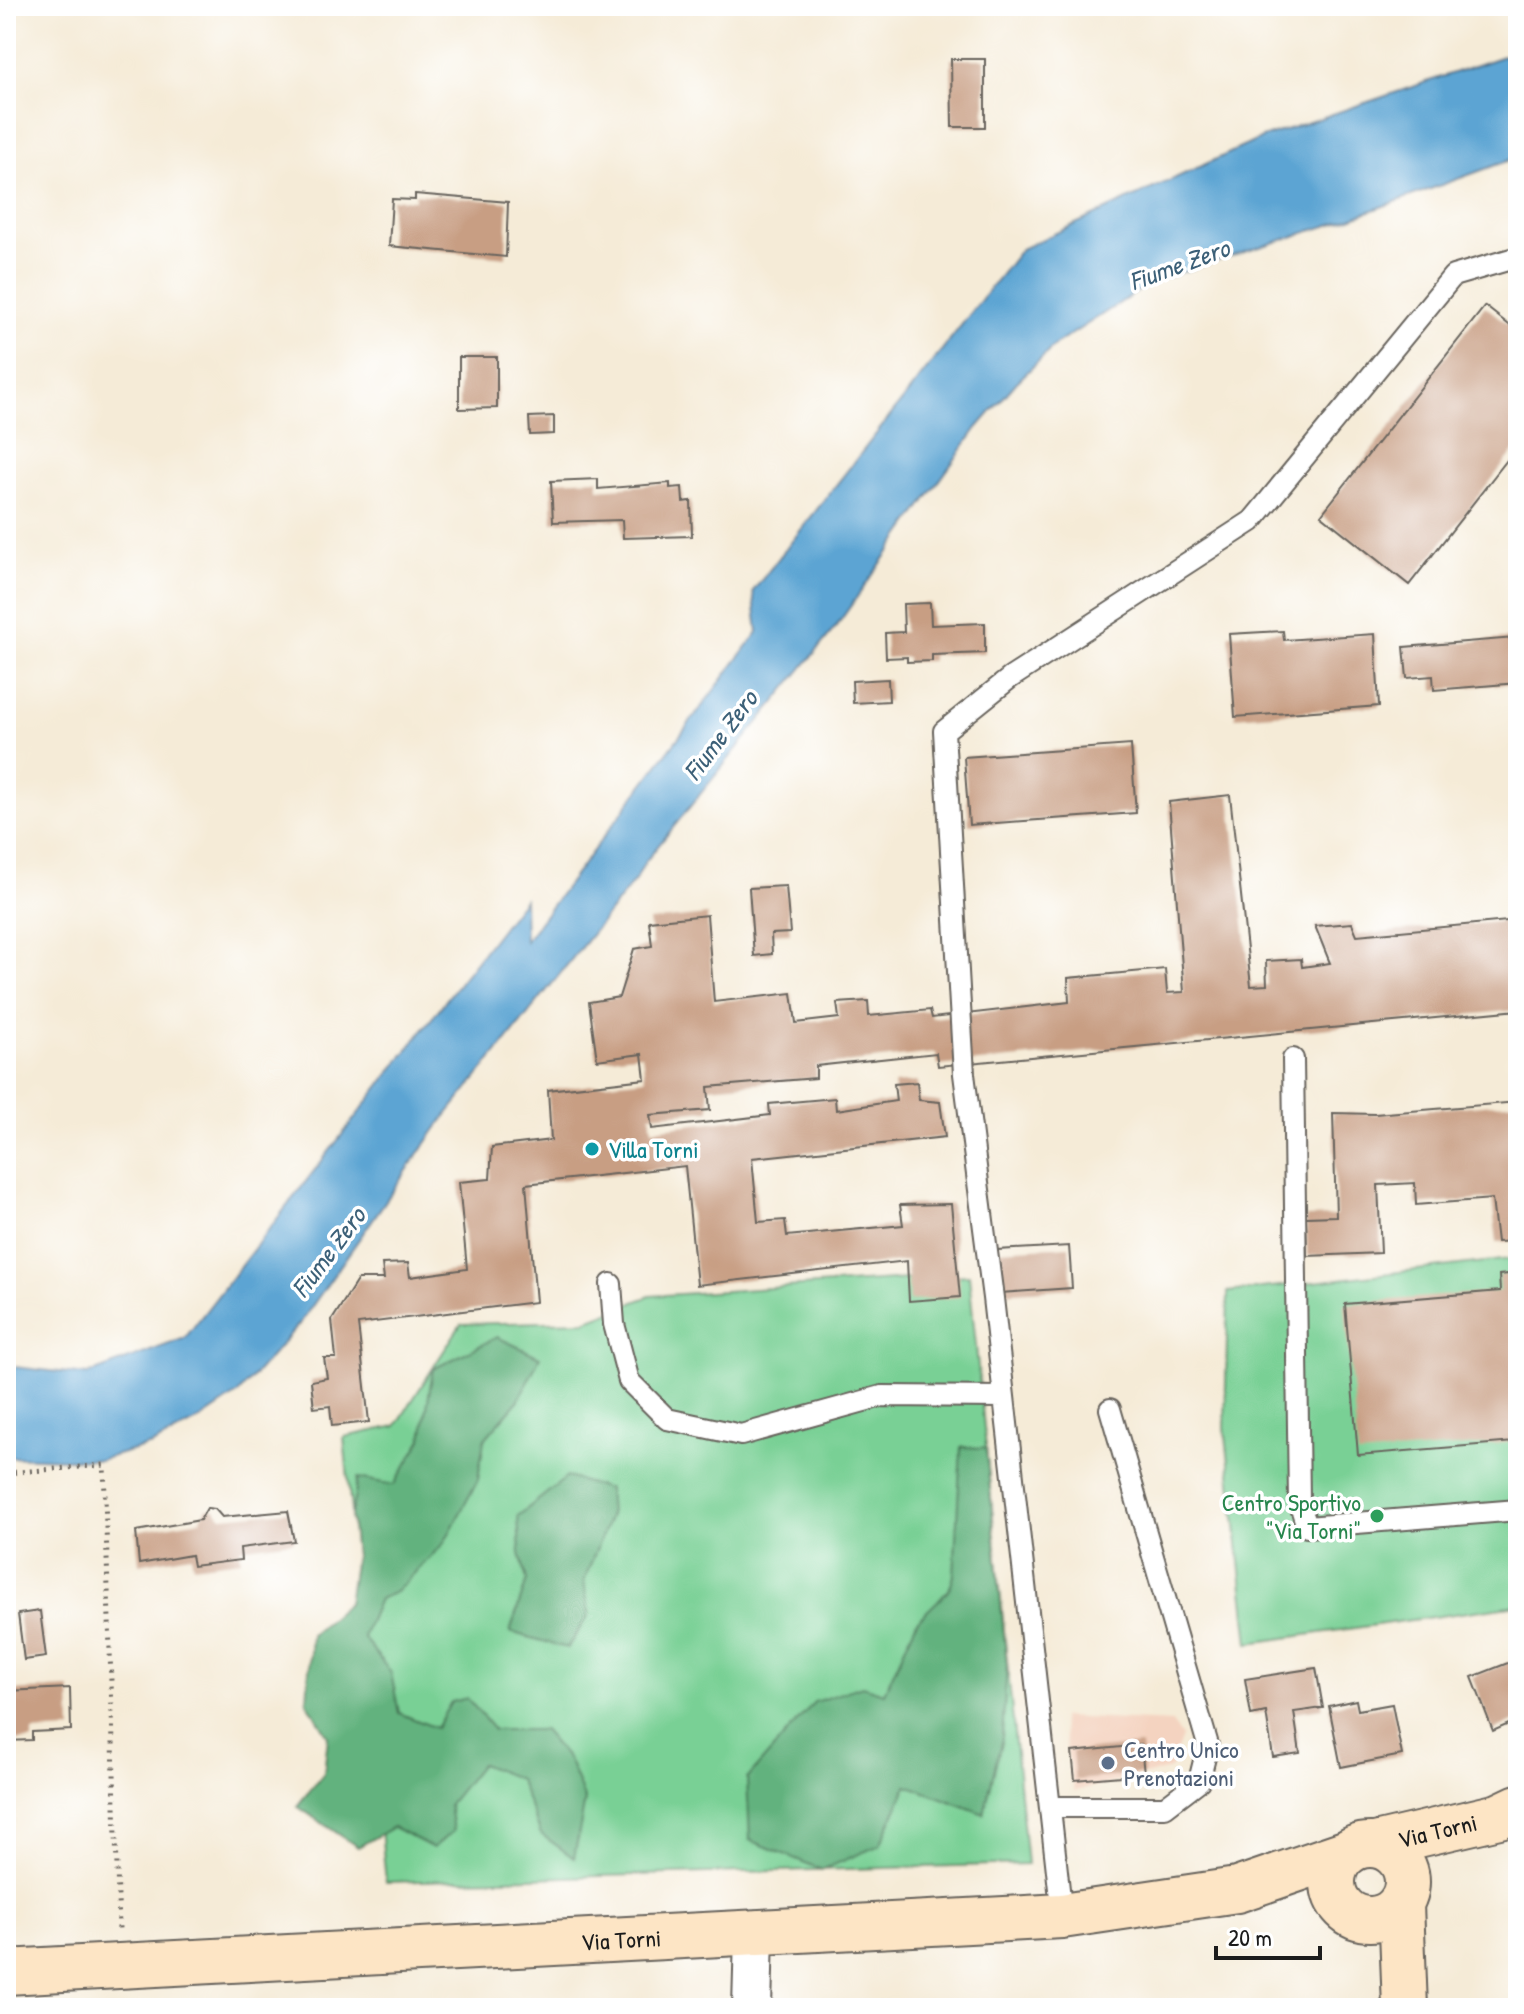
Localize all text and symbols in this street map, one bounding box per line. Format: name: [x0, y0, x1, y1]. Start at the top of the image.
water label: Fiume Zero: [1124, 229, 1236, 298]
water label: Fiume Zero: [675, 681, 767, 787]
place label: Villa Torni: [608, 1133, 699, 1165]
marker: Villa Torni: [583, 1140, 601, 1158]
water label: Fiume Zero: [283, 1198, 375, 1304]
place label: Centro Sportivo "Via Torni": [1222, 1486, 1361, 1546]
marker: Centro Sportivo "Via Torni": [1368, 1507, 1386, 1525]
place label: Centro Unico Prenotazioni: [1124, 1733, 1239, 1793]
marker: Centro Unico Prenotazioni: [1099, 1754, 1117, 1772]
street label: Via Torni: [1395, 1806, 1480, 1855]
scale bar: [1216, 1910, 1320, 1960]
street label: Via Torni: [580, 1921, 662, 1957]
text: 20 m: [1228, 1921, 1272, 1953]

